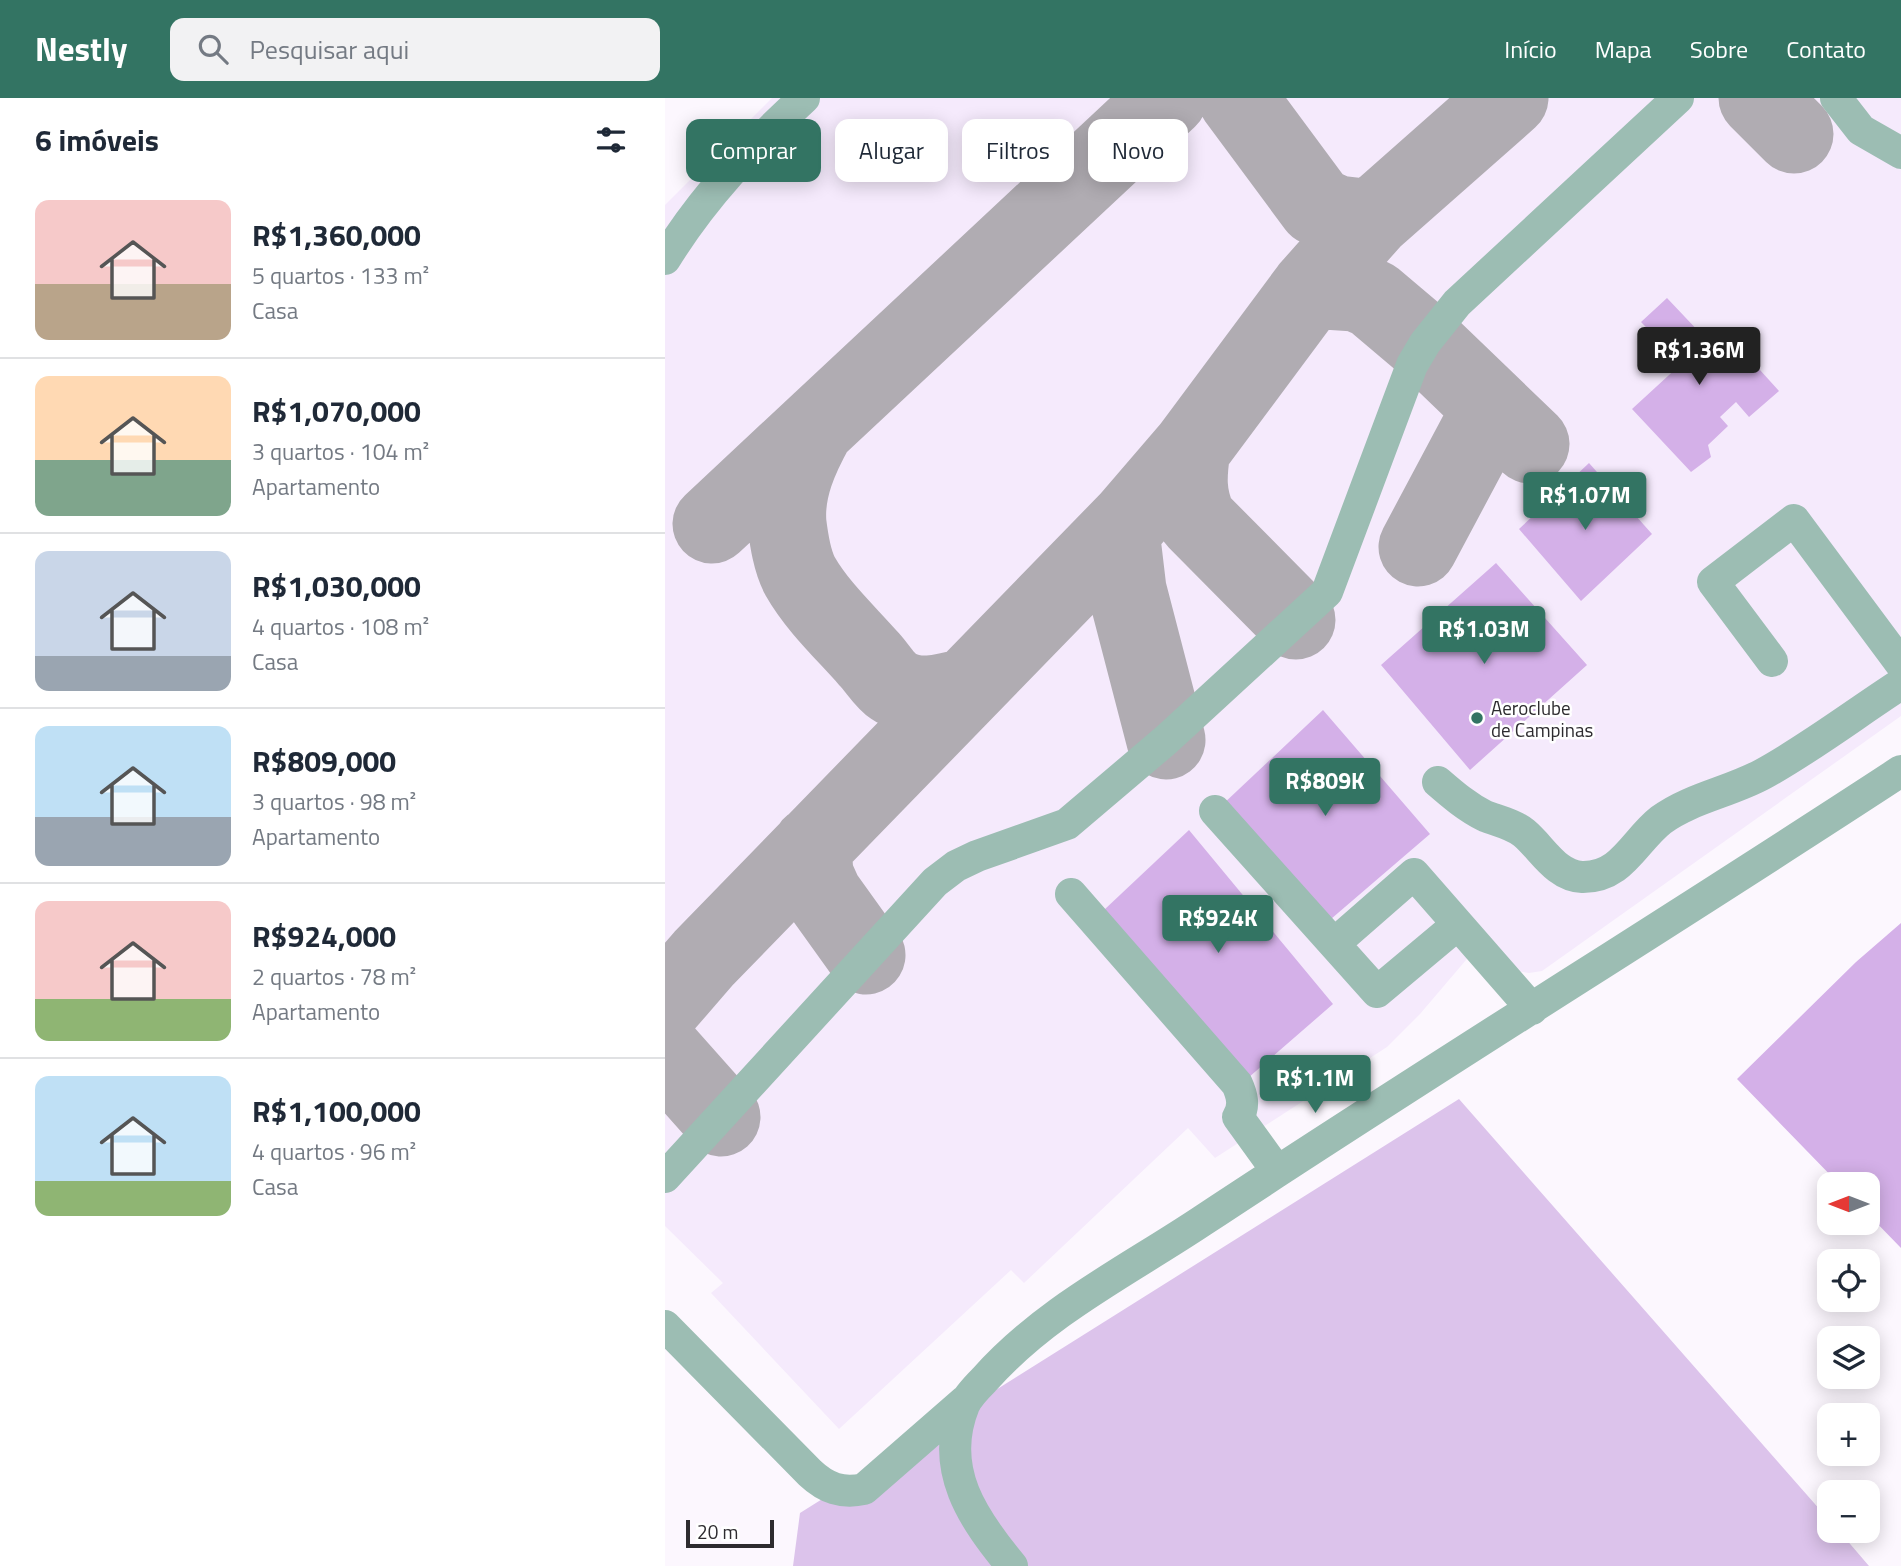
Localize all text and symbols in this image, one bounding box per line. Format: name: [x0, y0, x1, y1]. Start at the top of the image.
search box: [170, 18, 660, 81]
text: Nestly: [35, 24, 128, 74]
icon: search: [194, 30, 232, 68]
text: Pesquisar aqui: [250, 30, 409, 69]
text: Início: [1504, 31, 1557, 67]
text: Mapa: [1595, 31, 1652, 67]
text: Sobre: [1690, 31, 1748, 67]
text: Contato: [1786, 31, 1866, 67]
text: 6 imóveis: [35, 117, 159, 163]
chip: Comprar: [686, 119, 821, 182]
chip: Alugar: [835, 119, 948, 182]
chip: Filtros: [962, 119, 1074, 182]
chip: Novo: [1088, 119, 1188, 182]
icon: filters: [592, 121, 630, 159]
text: R$1,360,000: [252, 212, 421, 258]
icon: home: [91, 228, 175, 312]
text: 5 quartos · 133 m²: [252, 258, 429, 293]
text: Casa: [252, 293, 298, 328]
pin: R$1.36M: [1634, 328, 1764, 387]
text: R$1.36M: [1653, 332, 1745, 367]
text: R$1,070,000: [252, 388, 421, 434]
icon: home: [91, 404, 175, 488]
text: 3 quartos · 104 m²: [252, 434, 429, 469]
text: Apartamento: [252, 469, 380, 504]
pin: R$1.07M: [1520, 472, 1650, 532]
text: R$1.07M: [1539, 477, 1631, 512]
text: R$1,030,000: [252, 563, 421, 609]
icon: home: [91, 579, 175, 663]
pin: R$1.03M: [1419, 606, 1549, 666]
text: 4 quartos · 108 m²: [252, 609, 429, 644]
text: R$1.03M: [1438, 611, 1530, 646]
text: Casa: [252, 644, 298, 679]
place label: Aeroclube de Campinas: [1491, 693, 1593, 744]
marker: Aeroclube de Campinas: [1469, 710, 1485, 726]
text: R$809,000: [252, 738, 396, 784]
icon: home: [91, 754, 175, 838]
pin: R$809K: [1268, 758, 1382, 818]
text: R$809K: [1285, 763, 1365, 798]
text: 3 quartos · 98 m²: [252, 784, 416, 819]
text: Apartamento: [252, 819, 380, 854]
pin: R$924K: [1161, 896, 1275, 955]
text: R$924K: [1178, 900, 1258, 935]
text: R$924,000: [252, 913, 396, 959]
icon: home: [91, 929, 175, 1013]
text: 2 quartos · 78 m²: [252, 959, 416, 994]
text: Apartamento: [252, 994, 380, 1029]
pin: R$1.1M: [1258, 1056, 1372, 1115]
text: R$1.1M: [1276, 1060, 1354, 1095]
text: R$1,100,000: [252, 1088, 421, 1134]
icon: home: [91, 1104, 175, 1188]
text: 4 quartos · 96 m²: [252, 1134, 416, 1169]
text: Casa: [252, 1169, 298, 1204]
north arrow: [1817, 1172, 1879, 1236]
map controls: [1817, 1172, 1880, 1543]
button: locate: [1817, 1249, 1880, 1312]
button: layers: [1817, 1326, 1880, 1389]
button: +: [1817, 1403, 1880, 1466]
button: −: [1817, 1480, 1880, 1543]
scale bar: [686, 1517, 773, 1549]
text: 20 m: [697, 1517, 738, 1546]

